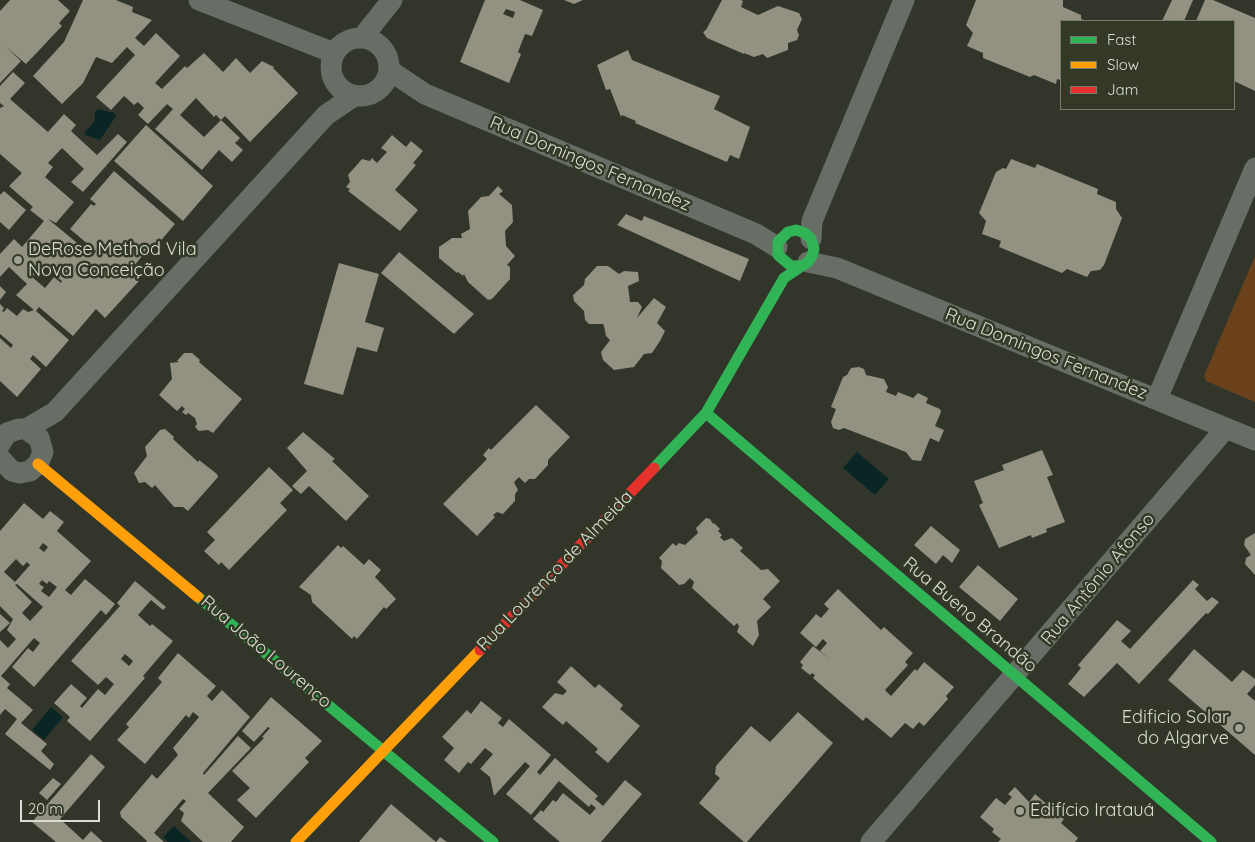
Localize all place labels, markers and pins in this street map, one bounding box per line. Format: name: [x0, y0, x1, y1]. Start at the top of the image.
place label: DeRose Method Vila Nova Conceição: [28, 239, 197, 282]
marker: DeRose Method Vila Nova Conceição: [12, 254, 24, 266]
place label: Edificio Solar do Algarve: [1122, 707, 1229, 750]
marker: Edificio Solar do Algarve: [1233, 722, 1245, 734]
place label: Edifício Iratauá: [1030, 800, 1154, 822]
marker: Edifício Iratauá: [1014, 805, 1026, 817]

